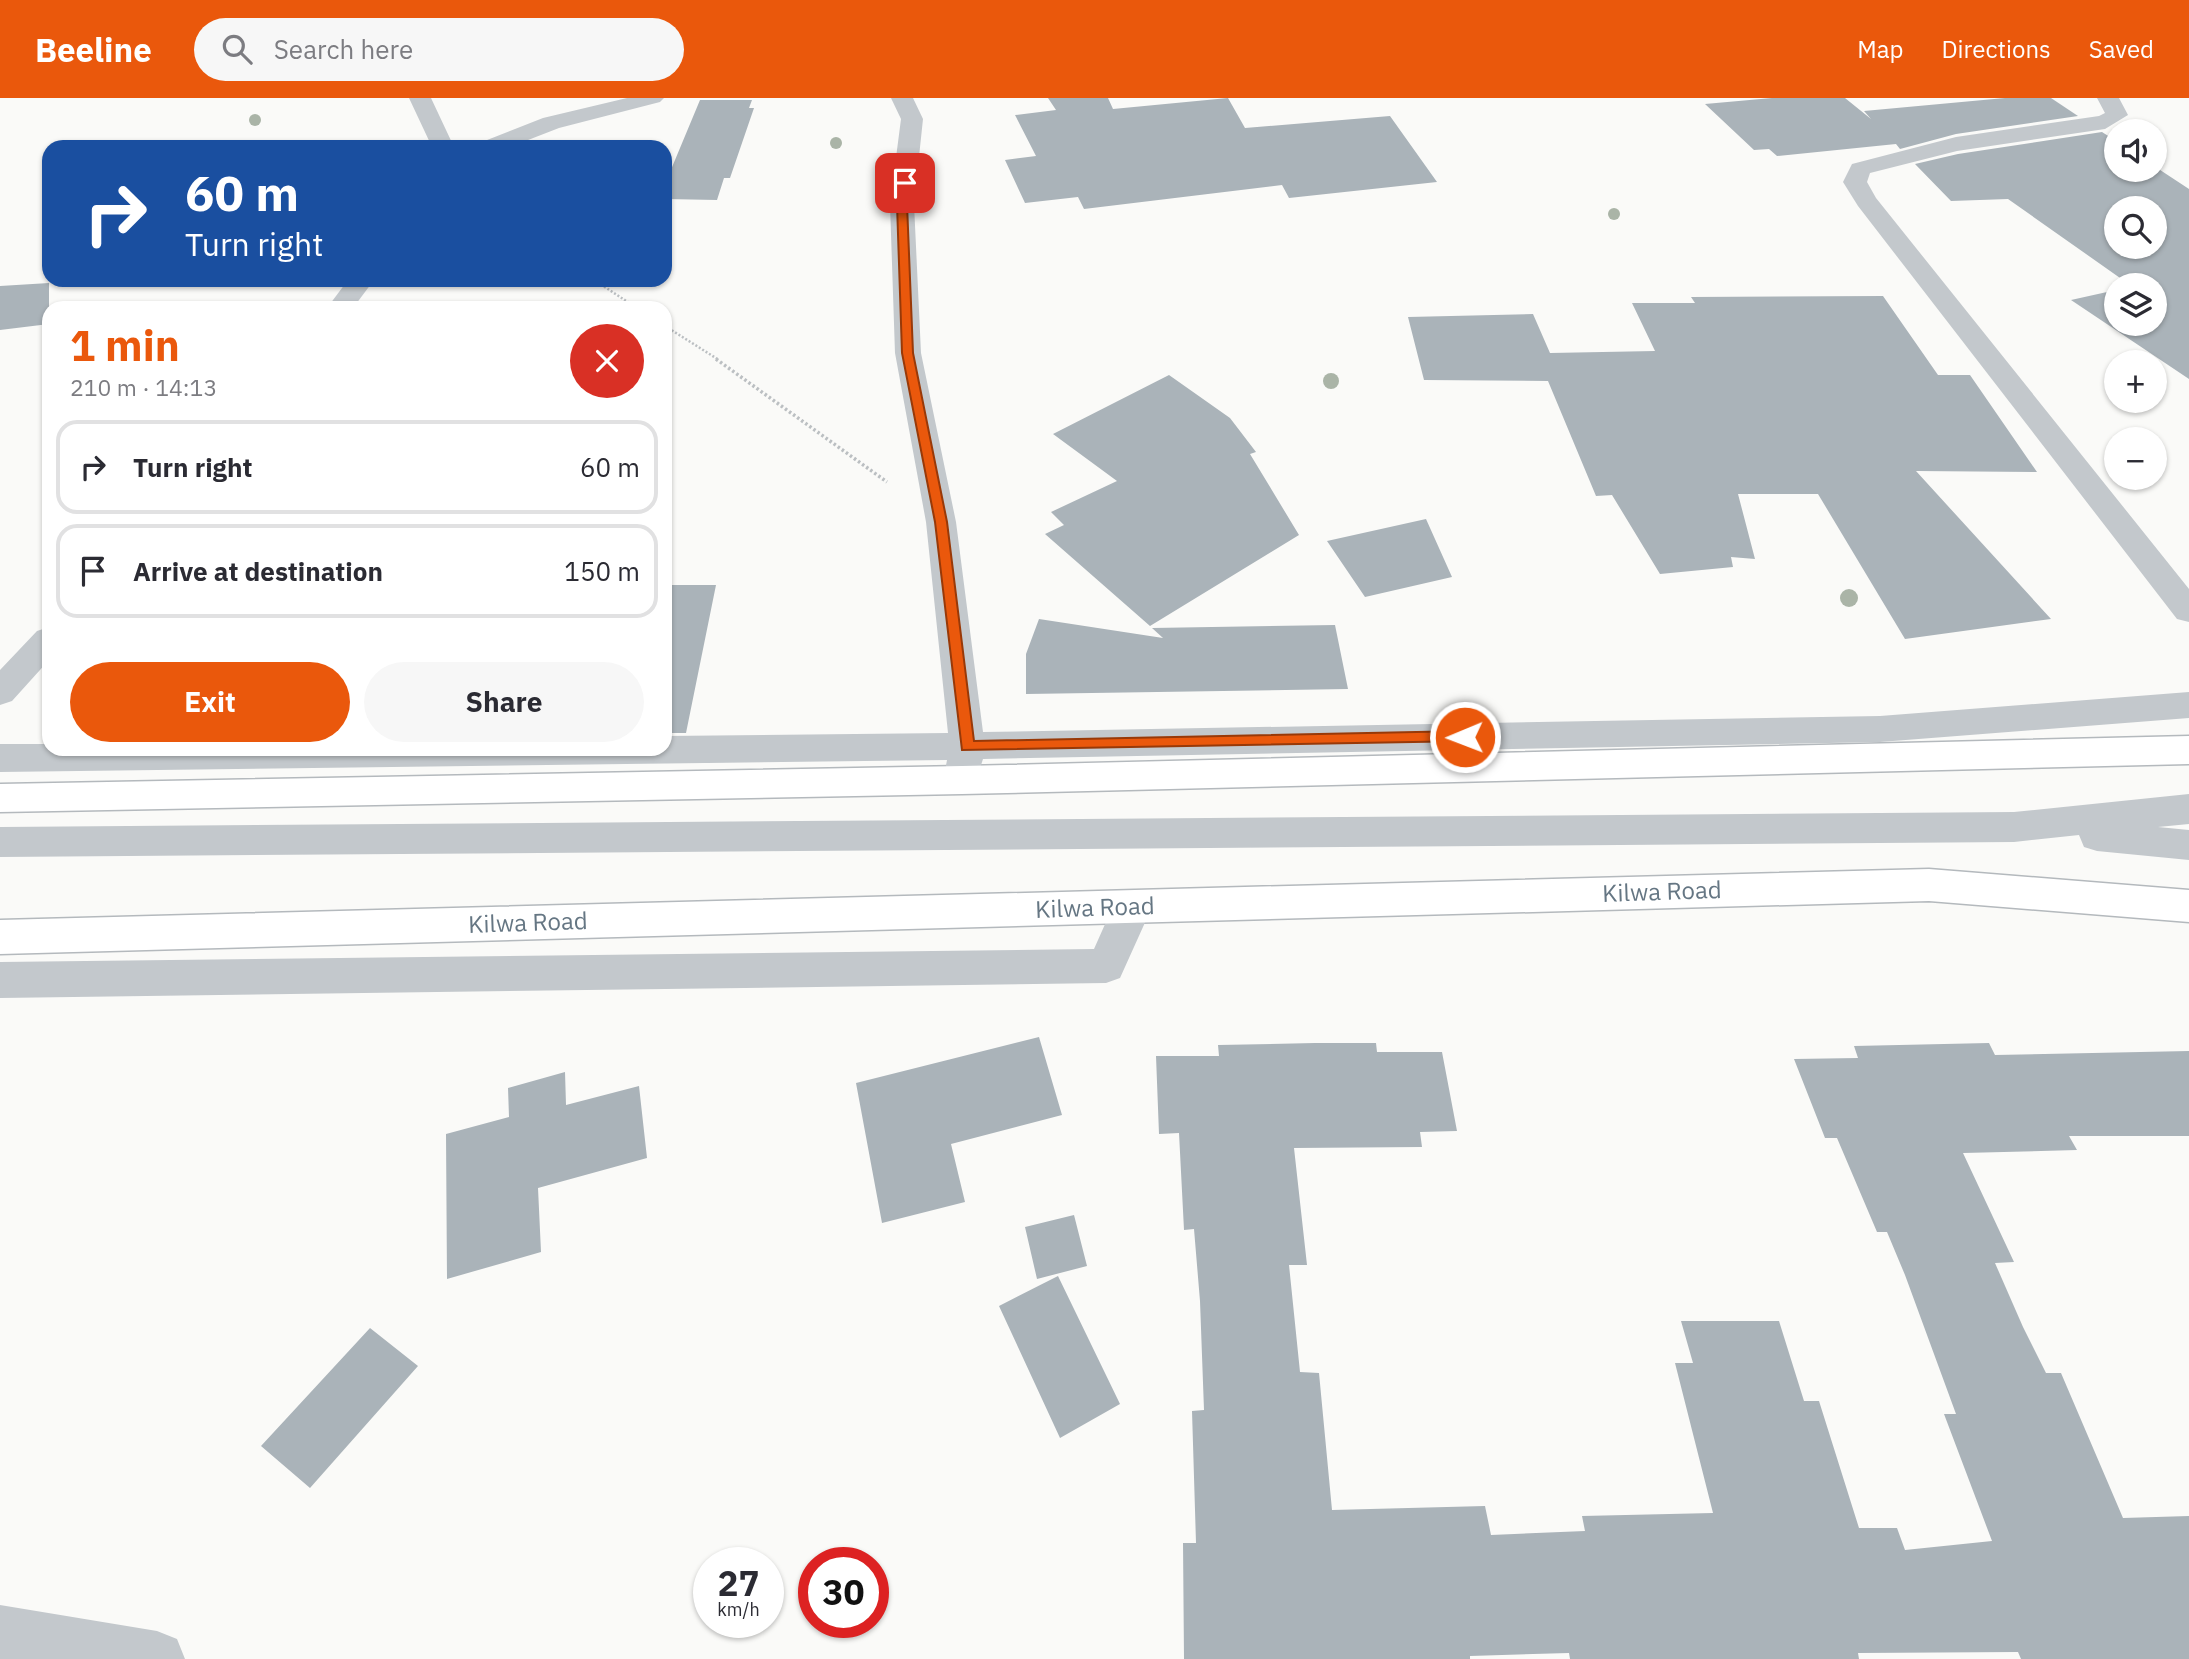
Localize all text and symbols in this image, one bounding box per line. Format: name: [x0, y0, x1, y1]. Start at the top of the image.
search box: [194, 18, 684, 81]
text: Beeline: [35, 28, 152, 71]
icon: search: [218, 30, 256, 68]
text: Search here: [274, 32, 413, 66]
text: Map: [1857, 33, 1903, 65]
text: Directions: [1941, 33, 2051, 65]
text: Saved: [2089, 33, 2154, 65]
map controls: [2104, 119, 2167, 490]
button: sound: [2104, 119, 2167, 182]
pin: [875, 153, 935, 213]
text: 60 m: [185, 161, 299, 224]
icon: arrive: [886, 164, 924, 202]
icon: right: [70, 168, 161, 259]
button: search: [2104, 196, 2167, 259]
text: Turn right: [185, 223, 323, 265]
button: layers: [2104, 273, 2167, 336]
text: 1 min: [70, 318, 180, 373]
button: close: [570, 324, 644, 398]
button: +: [2104, 350, 2167, 413]
text: 210 m · 14:13: [70, 372, 217, 402]
button: −: [2104, 427, 2167, 490]
icon: right: [74, 448, 112, 486]
text: Turn right: [133, 450, 252, 484]
text: 60 m: [580, 450, 640, 484]
icon: arrive: [74, 552, 112, 590]
text: Arrive at destination: [133, 554, 383, 588]
text: 150 m: [564, 554, 640, 588]
button: Exit: [70, 662, 350, 742]
button: Share: [364, 662, 644, 742]
position arrow: [1428, 700, 1502, 774]
street label: Kilwa Road: [1602, 873, 1722, 909]
street label: Kilwa Road: [1035, 889, 1155, 925]
street label: Kilwa Road: [468, 904, 588, 940]
speed limit sign: 30: [798, 1547, 889, 1638]
text: 27: [717, 1560, 760, 1606]
text: km/h: [717, 1598, 760, 1621]

